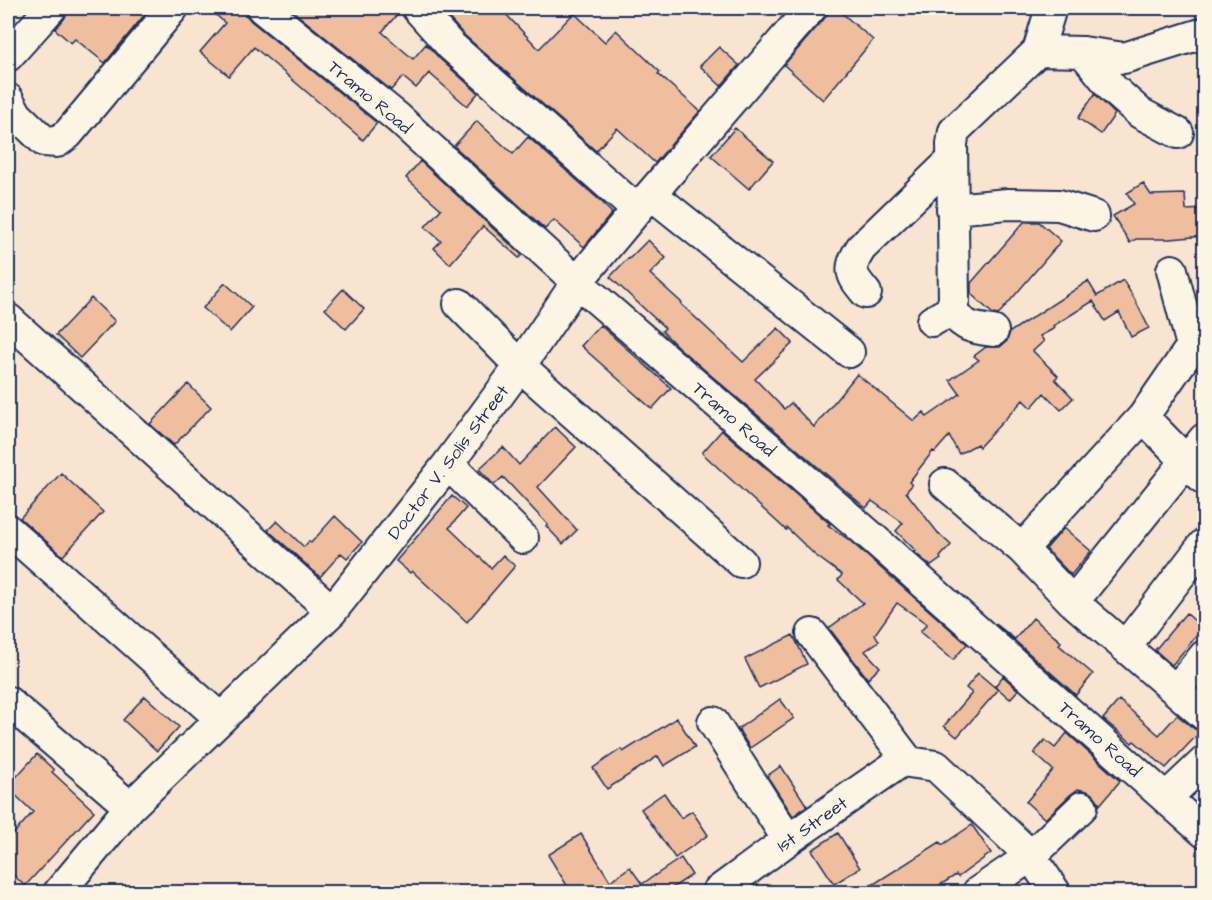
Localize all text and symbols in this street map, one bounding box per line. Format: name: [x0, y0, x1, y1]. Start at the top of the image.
street label: Tramo Road: [322, 55, 417, 140]
street label: Tramo Road: [687, 376, 781, 463]
street label: Doctor V. Solis Street: [382, 379, 515, 545]
street label: Tramo Road: [1053, 696, 1146, 783]
street label: 1st Street: [772, 790, 853, 858]

